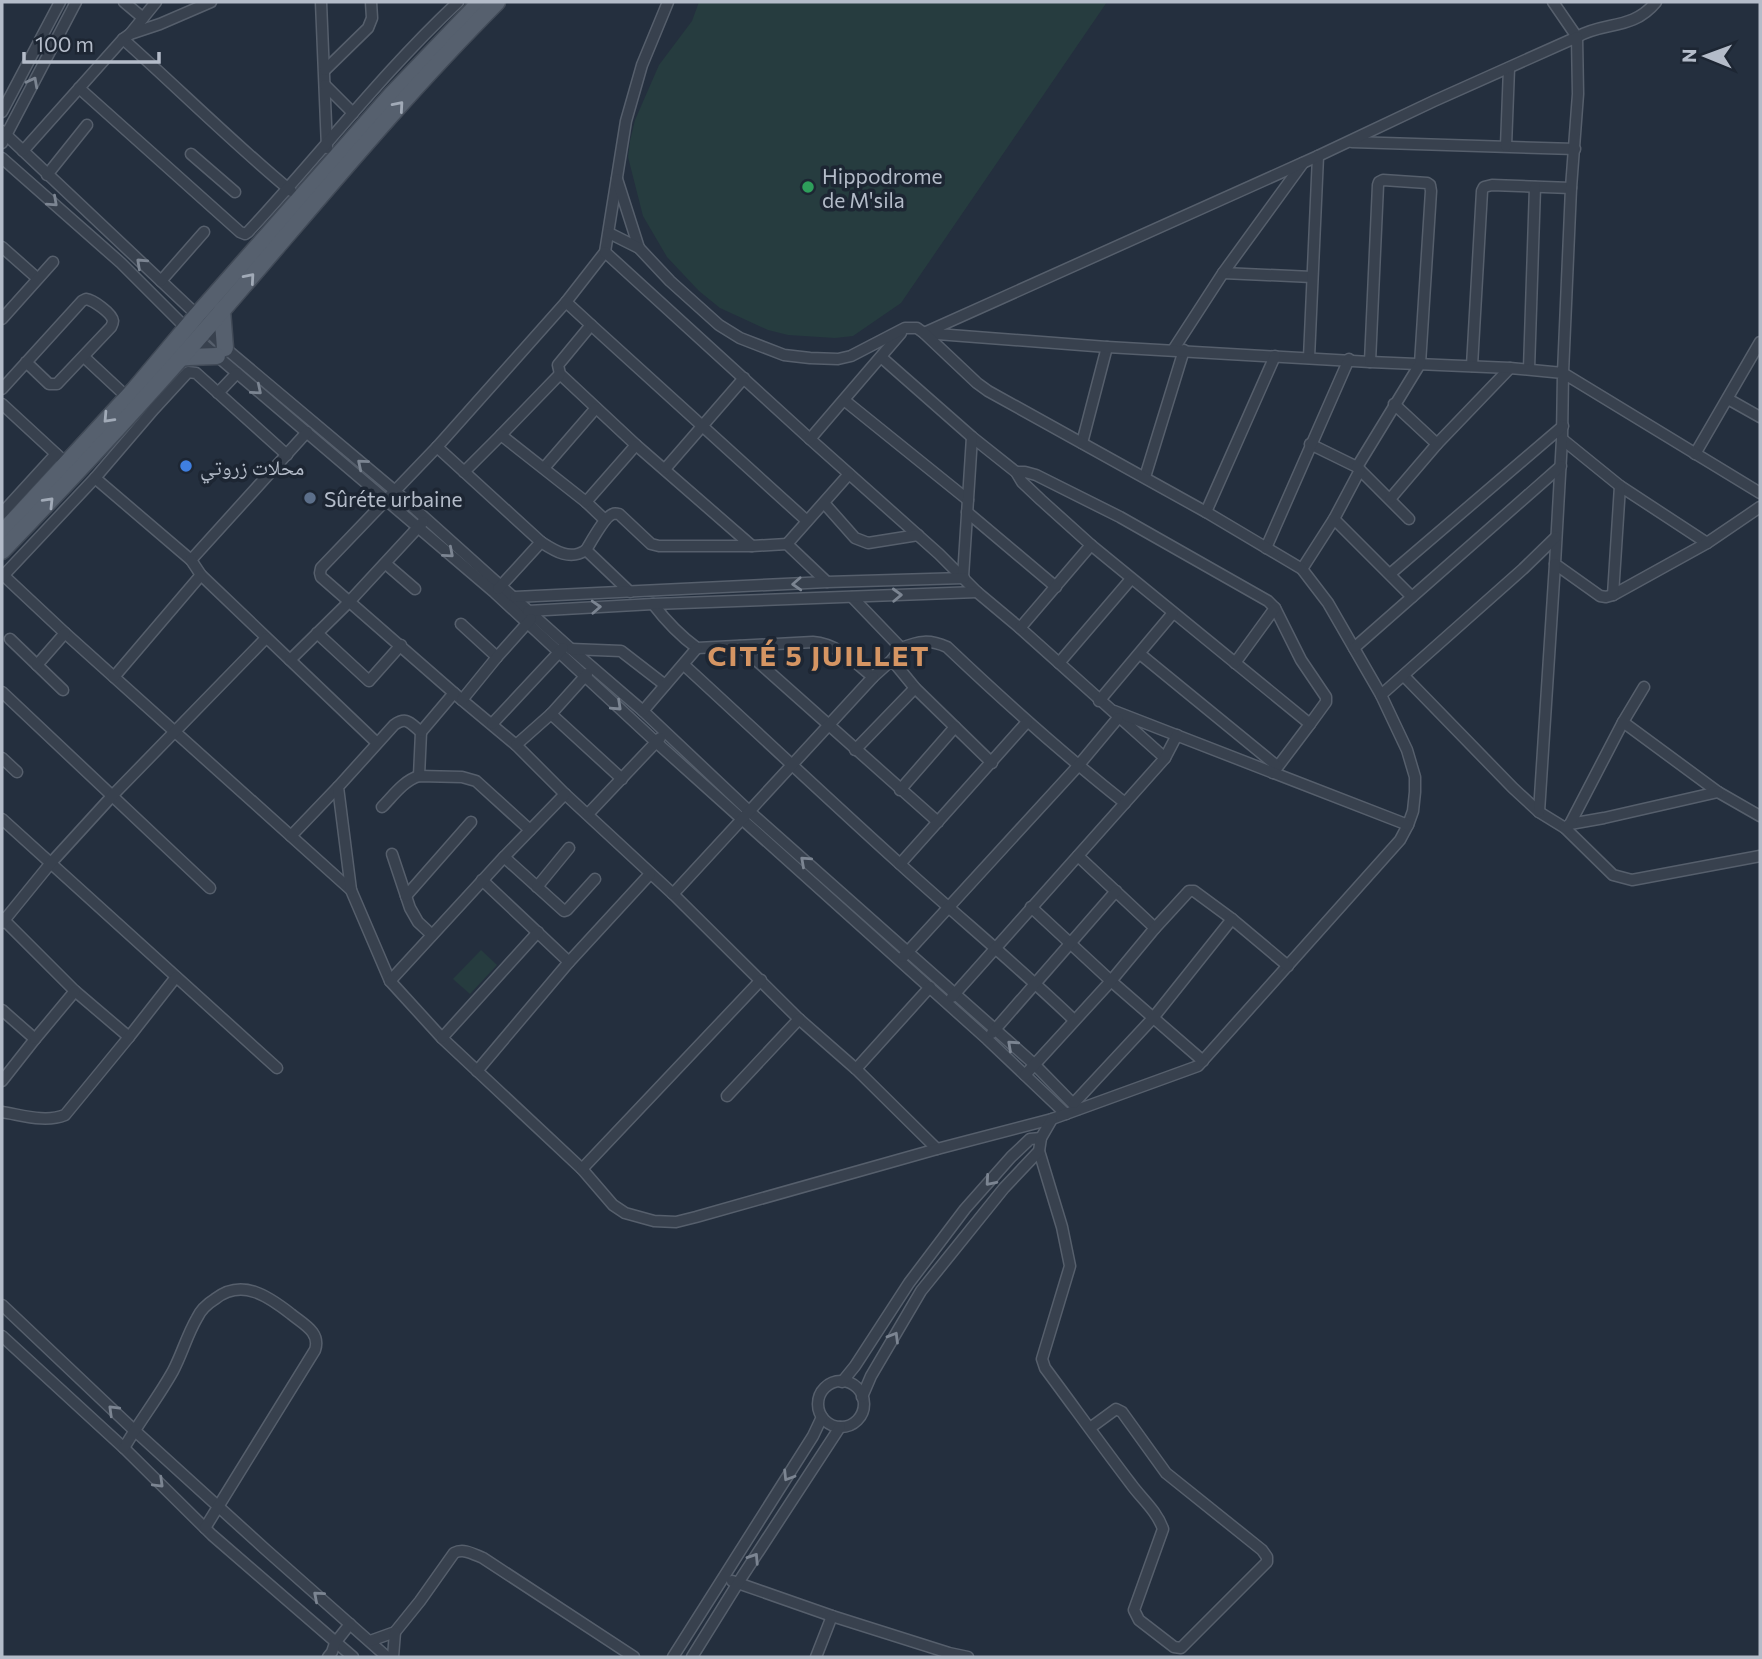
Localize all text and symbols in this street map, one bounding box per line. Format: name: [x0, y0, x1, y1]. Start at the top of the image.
scale bar: [24, 21, 159, 65]
north arrow: [1671, 21, 1741, 91]
text: 100 m: [35, 31, 94, 56]
text: N: [1677, 48, 1700, 63]
one-way arrow: [25, 77, 39, 89]
one-way arrow: [391, 101, 403, 114]
place label: Hippodrome de M'sila: [822, 163, 943, 212]
marker: Hippodrome de M'sila: [800, 179, 816, 195]
one-way arrow: [45, 194, 58, 207]
one-way arrow: [136, 258, 149, 271]
one-way arrow: [242, 273, 254, 286]
one-way arrow: [248, 382, 261, 394]
one-way arrow: [104, 410, 116, 423]
place label: محلات زروتي: [200, 454, 304, 484]
marker: محلات زروتي: [178, 458, 194, 474]
one-way arrow: [358, 460, 371, 472]
place label: Sûréte urbaine: [324, 486, 463, 511]
marker: Sûréte urbaine: [302, 490, 318, 506]
one-way arrow: [41, 497, 54, 510]
one-way arrow: [440, 545, 453, 557]
one-way arrow: [792, 576, 803, 591]
one-way arrow: [891, 588, 902, 603]
one-way arrow: [591, 600, 602, 615]
district label: CITÉ 5 JUILLET: [707, 638, 931, 672]
one-way arrow: [609, 698, 622, 710]
one-way arrow: [800, 857, 813, 869]
one-way arrow: [1007, 1040, 1020, 1053]
one-way arrow: [986, 1172, 998, 1185]
one-way arrow: [886, 1331, 899, 1344]
one-way arrow: [108, 1405, 121, 1418]
one-way arrow: [783, 1468, 796, 1481]
one-way arrow: [151, 1474, 164, 1487]
one-way arrow: [746, 1553, 759, 1566]
one-way arrow: [313, 1592, 326, 1604]

